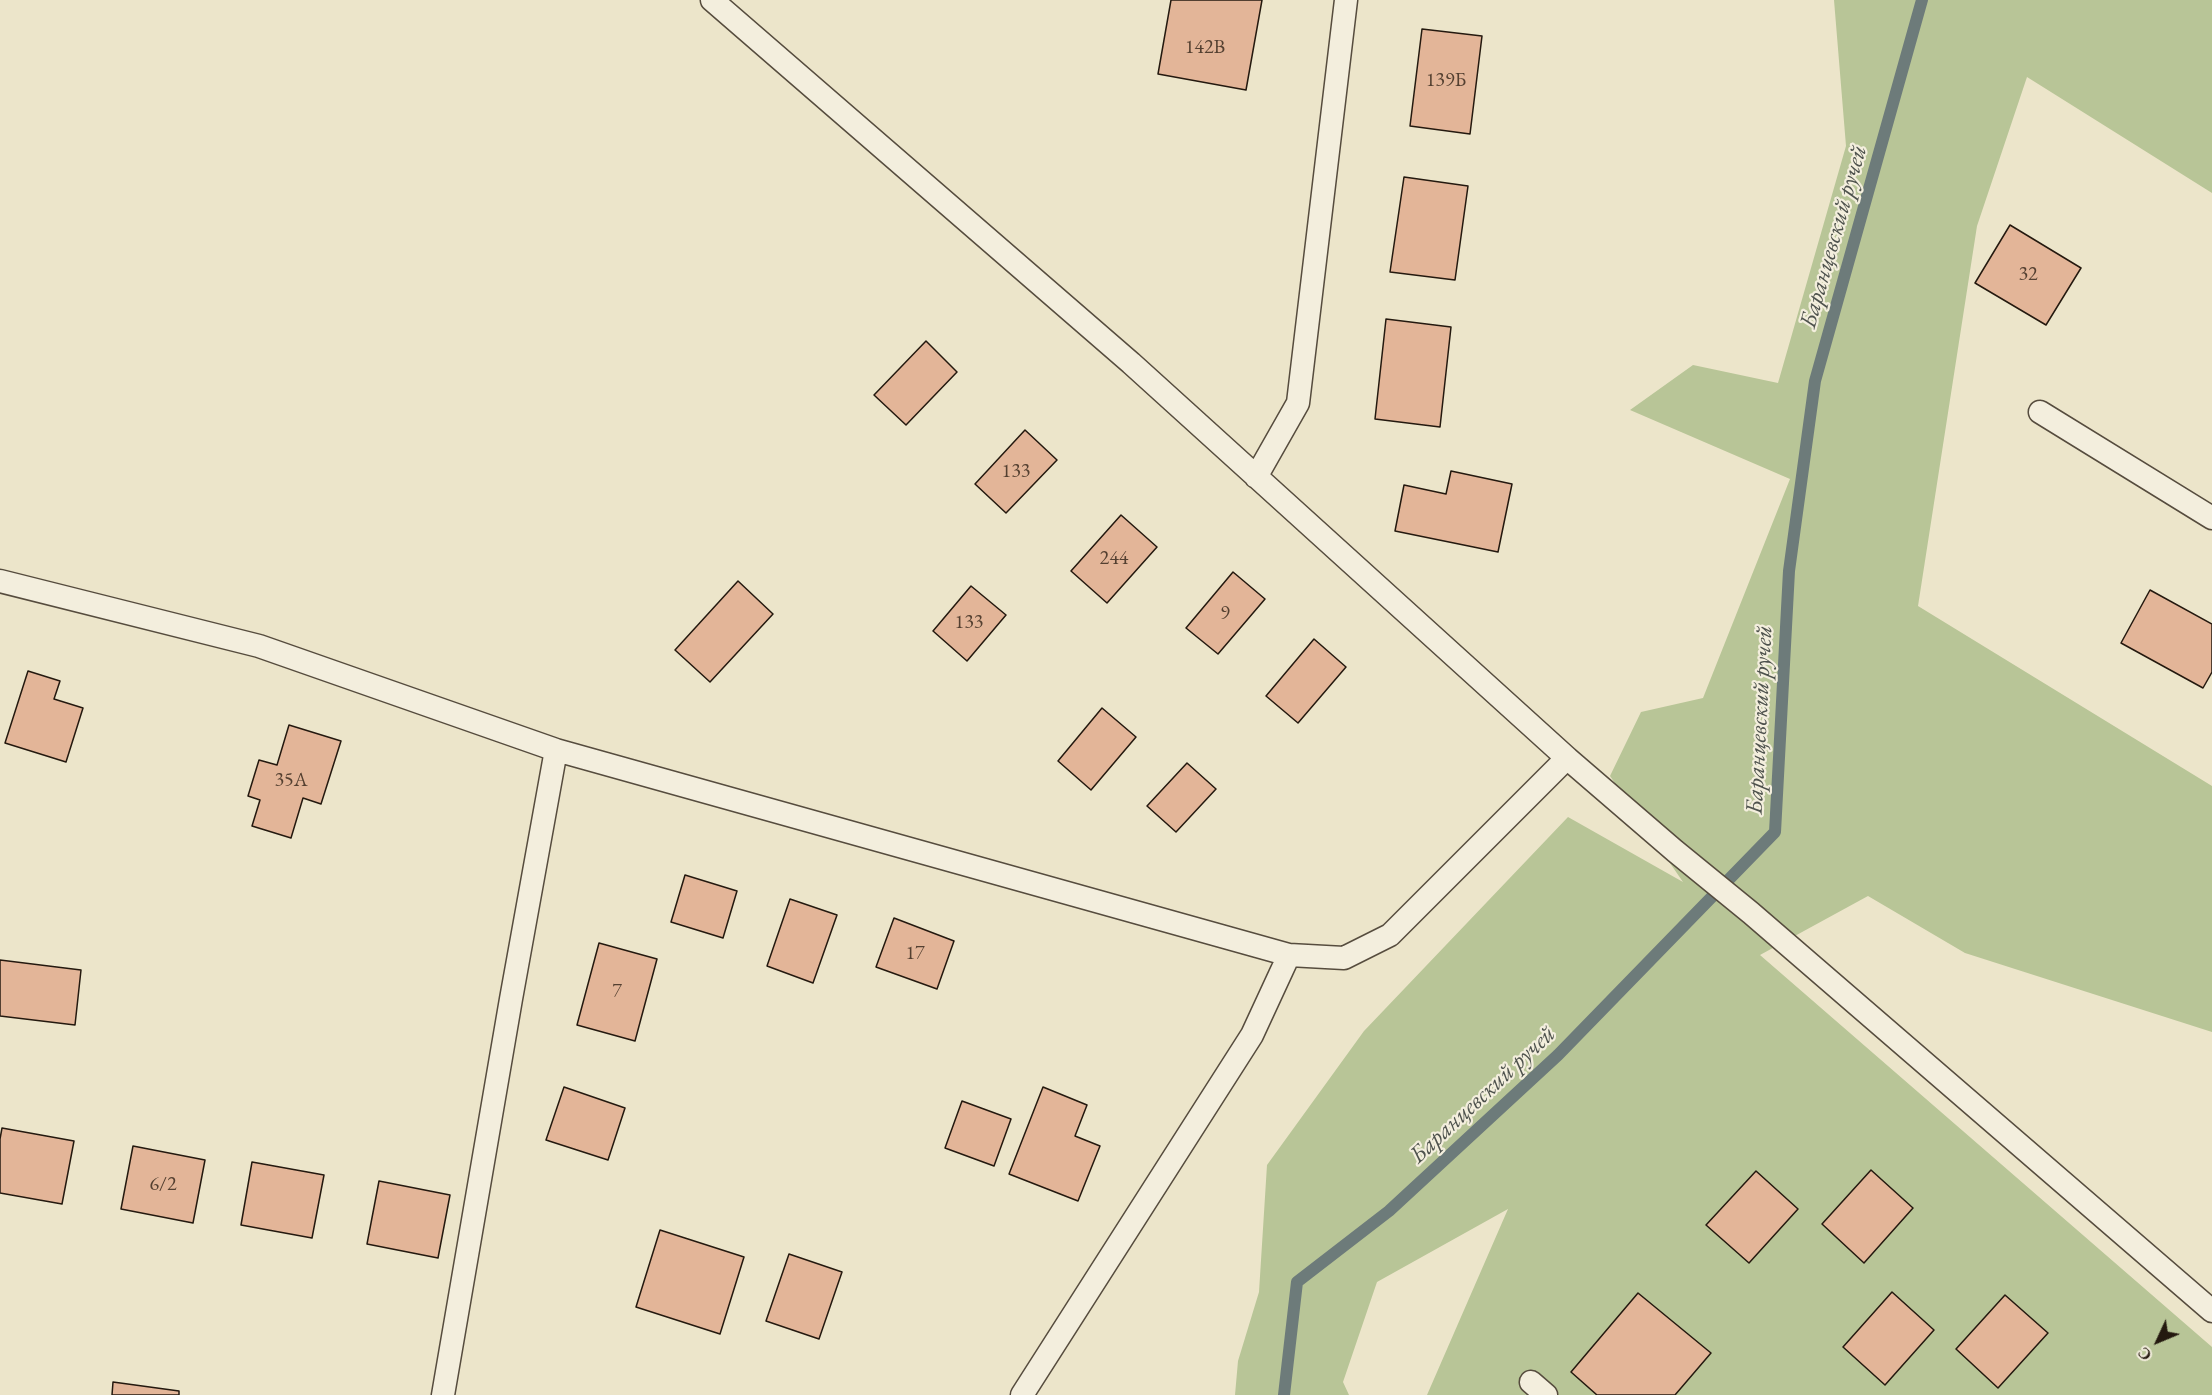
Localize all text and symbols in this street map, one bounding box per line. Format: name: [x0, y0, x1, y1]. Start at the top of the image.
house number: 142В: [1185, 36, 1225, 60]
house number: 139Б: [1426, 69, 1466, 93]
water label: Баранцевский ручей: [1794, 142, 1874, 332]
house number: 32: [2018, 263, 2038, 287]
house number: 133: [1002, 460, 1030, 484]
house number: 244: [1100, 547, 1128, 571]
house number: 9: [1220, 602, 1230, 626]
house number: 133: [955, 611, 983, 635]
water label: Баранцевский ручей: [1741, 625, 1779, 815]
house number: 35А: [274, 769, 308, 793]
house number: 17: [905, 942, 925, 966]
house number: 7: [612, 980, 622, 1004]
water label: Баранцевский ручей: [1404, 1020, 1562, 1170]
house number: 6/2: [149, 1173, 177, 1197]
north arrow: [2128, 1311, 2188, 1371]
text: С: [2133, 1342, 2156, 1365]

